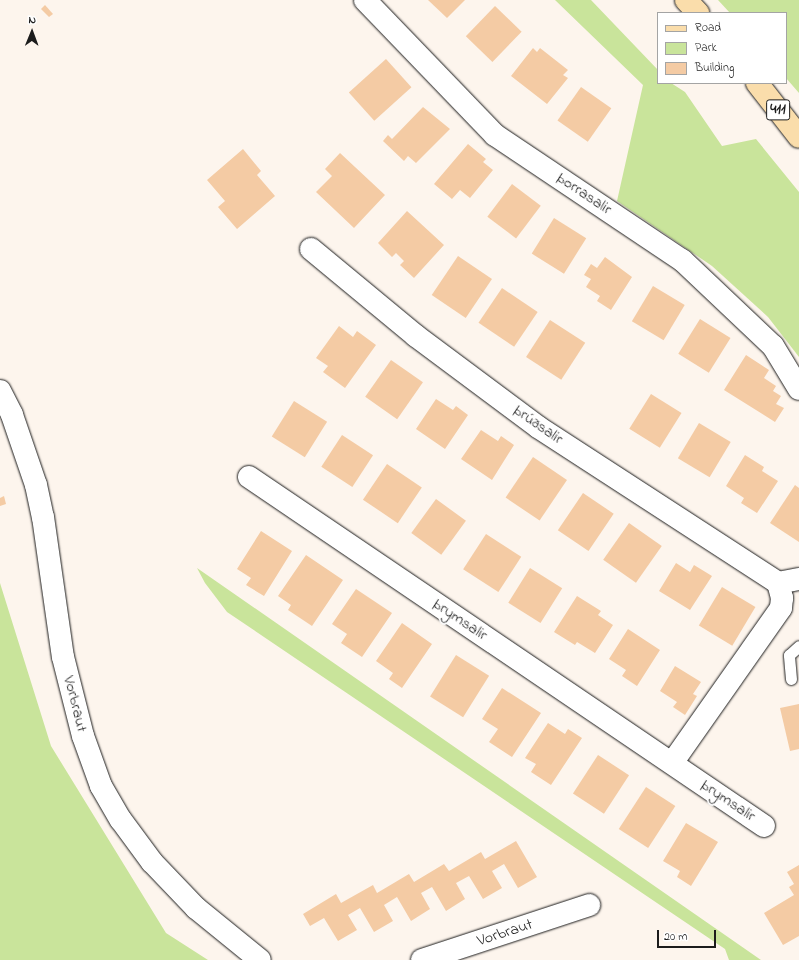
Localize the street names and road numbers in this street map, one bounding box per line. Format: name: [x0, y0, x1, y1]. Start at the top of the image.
road number: 411: [766, 97, 790, 123]
street label: Þorrasalir: [553, 169, 615, 219]
street label: Þrúðsalir: [510, 401, 566, 449]
street label: Þrymsalir: [429, 595, 491, 645]
street label: Vorbraut: [59, 674, 91, 734]
street label: Þrymsalir: [697, 776, 759, 826]
street label: Vorbraut: [475, 915, 535, 951]

